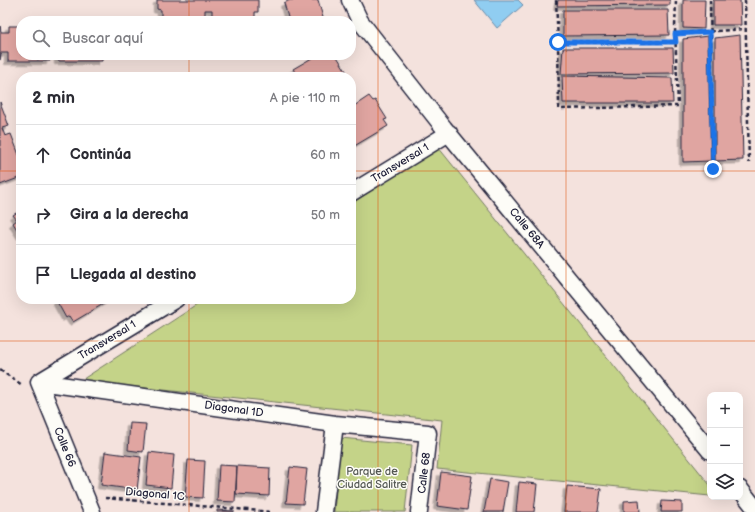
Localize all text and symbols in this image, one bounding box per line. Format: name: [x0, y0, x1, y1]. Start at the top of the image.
search box: [16, 16, 356, 60]
icon: search: [30, 27, 52, 49]
text: Buscar aquí: [62, 29, 143, 48]
route start: [549, 33, 567, 51]
text: 2 min: [32, 88, 75, 108]
text: A pie · 110 m: [270, 90, 340, 106]
street label: Transversal 1: [369, 141, 431, 185]
icon: ahead: [32, 144, 54, 166]
text: Continúa: [70, 145, 131, 164]
text: 60 m: [310, 147, 340, 163]
route end: [704, 160, 722, 178]
icon: right: [32, 204, 54, 226]
text: Gira a la derecha: [70, 205, 189, 224]
street label: Calle 68A: [507, 205, 547, 251]
text: 50 m: [311, 207, 340, 223]
icon: arrive: [32, 264, 54, 286]
text: Llegada al destino: [70, 265, 196, 284]
street label: Transversal 1: [76, 318, 138, 362]
map controls: [707, 392, 743, 500]
button: +: [707, 392, 743, 428]
street label: Diagonal 1D: [204, 398, 264, 420]
street label: Calle 66: [51, 425, 79, 469]
button: −: [707, 428, 743, 464]
street label: Calle 68: [415, 452, 433, 494]
button: layers: [707, 464, 743, 500]
park label: Parque de Ciudad Salitre: [337, 465, 407, 491]
street label: Diagonal 1C: [125, 485, 185, 503]

